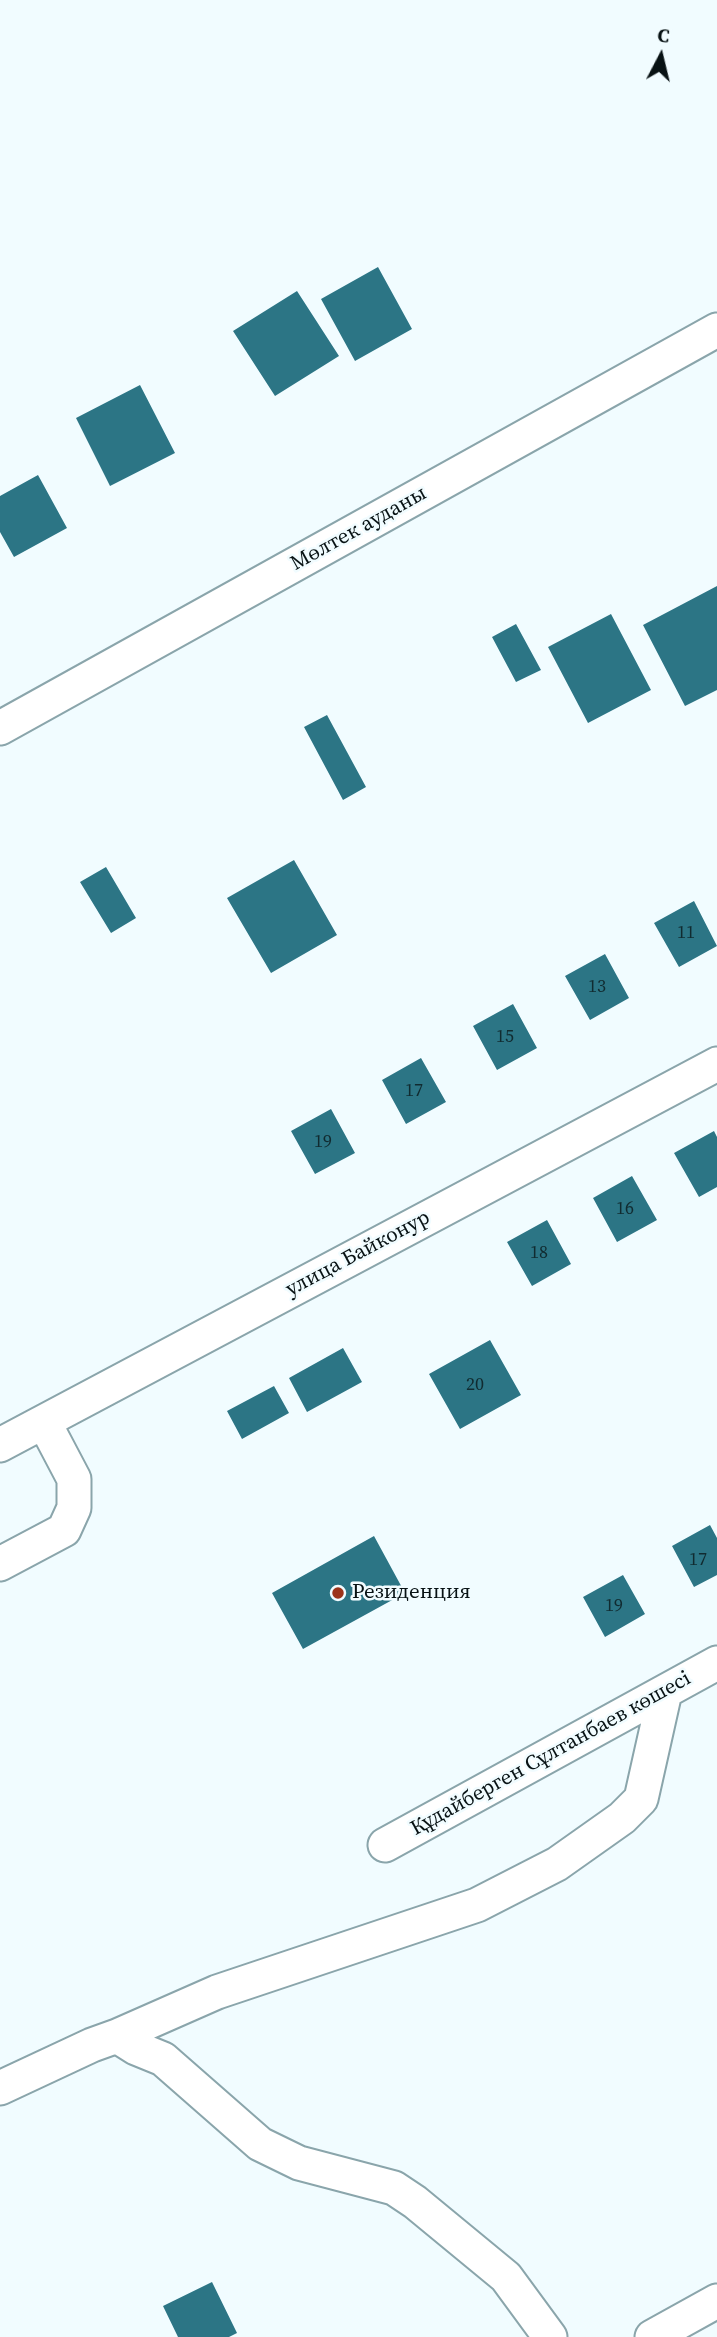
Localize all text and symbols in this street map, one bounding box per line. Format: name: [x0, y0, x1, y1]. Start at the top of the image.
north arrow: [626, 21, 696, 91]
text: С: [656, 22, 671, 49]
street label: Мөлтек ауданы: [287, 481, 431, 577]
house number: 11: [677, 922, 695, 944]
house number: 13: [588, 976, 606, 998]
house number: 15: [496, 1026, 514, 1048]
house number: 17: [405, 1080, 423, 1102]
house number: 19: [314, 1131, 332, 1153]
house number: 16: [616, 1198, 634, 1220]
street label: улица Байконур: [282, 1205, 434, 1303]
house number: 18: [530, 1242, 548, 1264]
house number: 20: [466, 1374, 484, 1396]
house number: 17: [689, 1549, 707, 1571]
place label: Резиденция: [352, 1580, 471, 1606]
marker: Резиденция: [330, 1585, 346, 1601]
house number: 19: [605, 1595, 623, 1617]
street label: Құдайберген Сұлтанбаев көшесі: [407, 1666, 695, 1842]

